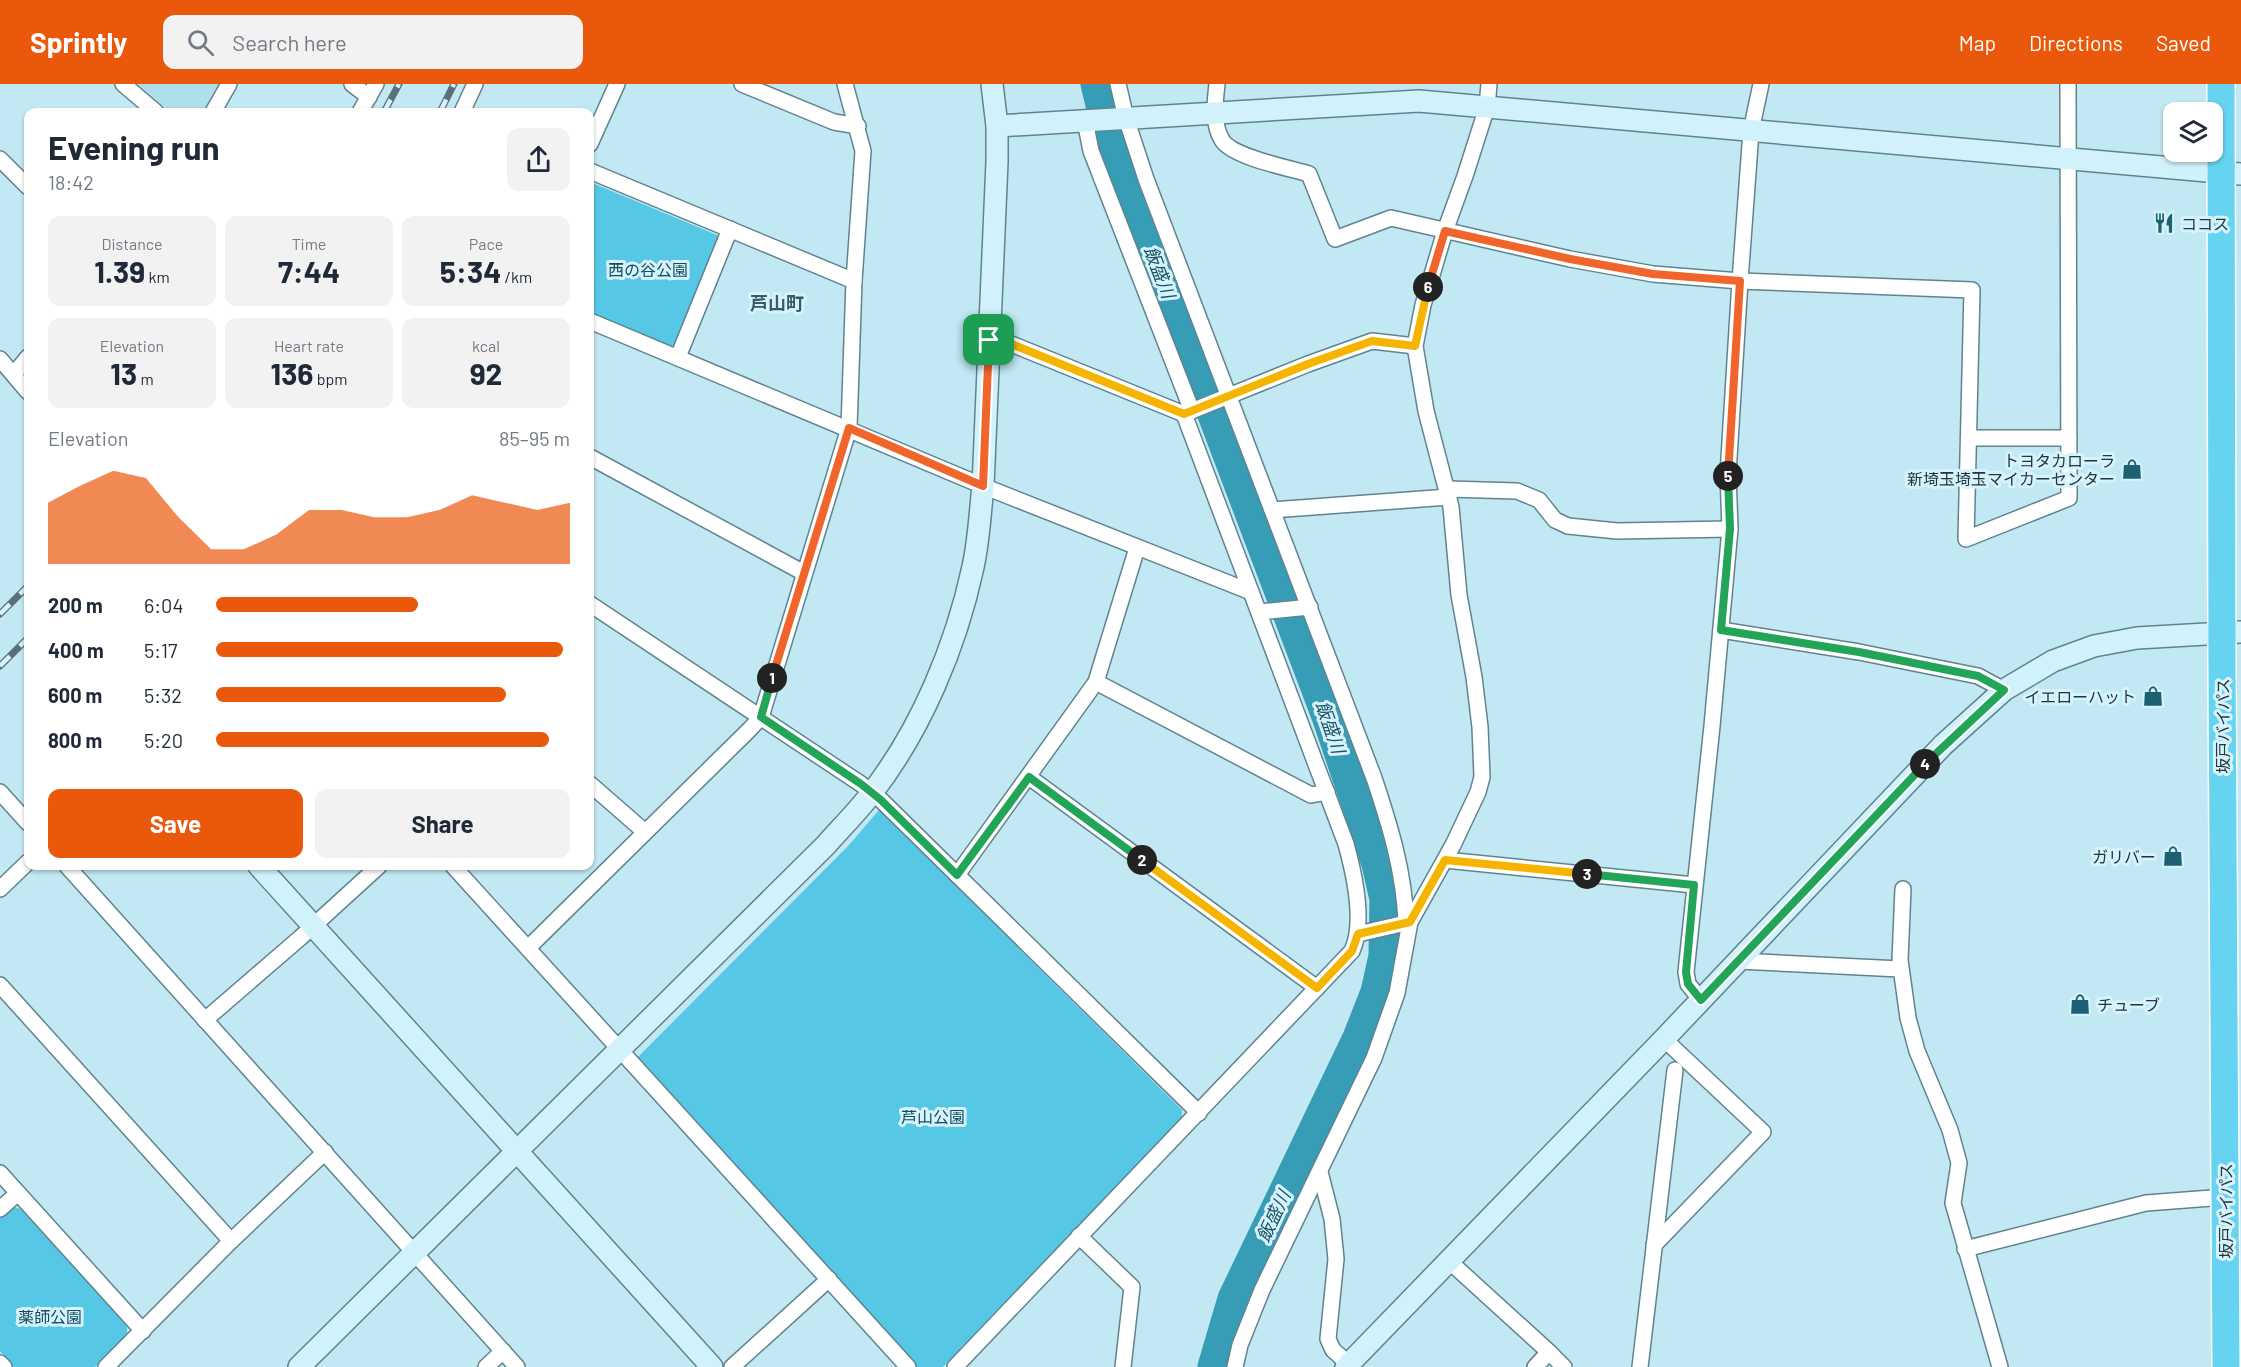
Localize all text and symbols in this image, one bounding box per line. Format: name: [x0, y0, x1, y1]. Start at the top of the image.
search box: [163, 15, 583, 69]
text: Sprintly: [30, 25, 127, 59]
icon: search: [184, 26, 217, 59]
text: Search here: [232, 29, 347, 55]
text: Map: [1959, 30, 1996, 55]
text: Directions: [2029, 30, 2123, 55]
text: Saved: [2156, 30, 2211, 55]
map controls: [2163, 102, 2223, 162]
button: layers: [2163, 102, 2223, 162]
text: Evening run: [48, 127, 220, 167]
button: share: [507, 128, 570, 191]
text: 18:42: [48, 170, 94, 194]
restaurant icon: ココス: [2152, 211, 2176, 235]
place label: ココス: [2181, 214, 2229, 233]
text: Distance: [102, 234, 162, 253]
text: Time: [292, 234, 326, 253]
text: Pace: [469, 234, 503, 253]
water label: 飯盛川: [1140, 243, 1181, 303]
text: 1.39: [94, 253, 145, 289]
text: 7:44: [278, 253, 340, 289]
text: 5:34: [440, 253, 501, 289]
park label: 西の谷公園: [608, 260, 688, 279]
text: km: [145, 267, 170, 286]
text: /km: [501, 267, 532, 286]
pin: 6: [1413, 272, 1443, 302]
text: 6: [1424, 277, 1432, 296]
district label: 芦山町: [750, 292, 804, 314]
pin: [963, 314, 1014, 365]
icon: arrive: [972, 323, 1005, 356]
text: Elevation: [100, 336, 164, 355]
text: Heart rate: [274, 336, 344, 355]
text: kcal: [472, 336, 500, 355]
text: 13: [110, 355, 137, 391]
text: 136: [271, 355, 313, 391]
text: 92: [470, 355, 502, 391]
text: m: [137, 369, 154, 388]
text: bpm: [313, 369, 347, 388]
text: Elevation: [48, 426, 129, 450]
text: 85–95 m: [499, 426, 570, 450]
place label: トヨタカローラ 新埼玉埼玉マイカーセンター: [1907, 451, 2115, 488]
shop icon: トヨタカローラ 新埼玉埼玉マイカーセンター: [2120, 457, 2144, 481]
pin: 5: [1713, 461, 1743, 491]
text: 5: [1724, 466, 1732, 485]
text: 200 m: [48, 593, 103, 617]
text: 6:04: [144, 593, 183, 617]
text: 400 m: [48, 638, 104, 662]
text: 5:17: [144, 638, 178, 662]
pin: 1: [757, 663, 787, 693]
text: 1: [769, 668, 775, 687]
street label: 坂戸バイパス: [2213, 678, 2232, 774]
text: 600 m: [48, 683, 102, 707]
text: 5:32: [144, 683, 182, 707]
shop icon: イエローハット: [2141, 684, 2165, 708]
place label: イエローハット: [2024, 687, 2136, 706]
water label: 飯盛川: [1312, 698, 1351, 758]
text: 800 m: [48, 728, 102, 752]
text: 5:20: [144, 728, 183, 752]
pin: 4: [1910, 749, 1940, 779]
text: 4: [1920, 754, 1930, 773]
button: Save: [48, 789, 303, 858]
button: Share: [315, 789, 570, 858]
shop icon: ガリバー: [2161, 844, 2185, 868]
pin: 2: [1127, 845, 1157, 875]
place label: ガリバー: [2092, 847, 2156, 866]
text: 2: [1138, 850, 1146, 869]
pin: 3: [1572, 859, 1602, 889]
text: 3: [1583, 864, 1591, 883]
shop icon: チューブ: [2068, 992, 2092, 1016]
place label: チューブ: [2097, 995, 2160, 1014]
park label: 芦山公園: [901, 1107, 965, 1126]
street label: 坂戸バイパス: [2216, 1163, 2235, 1259]
water label: 飯盛川: [1252, 1185, 1295, 1245]
park label: 薬師公園: [18, 1307, 82, 1326]

